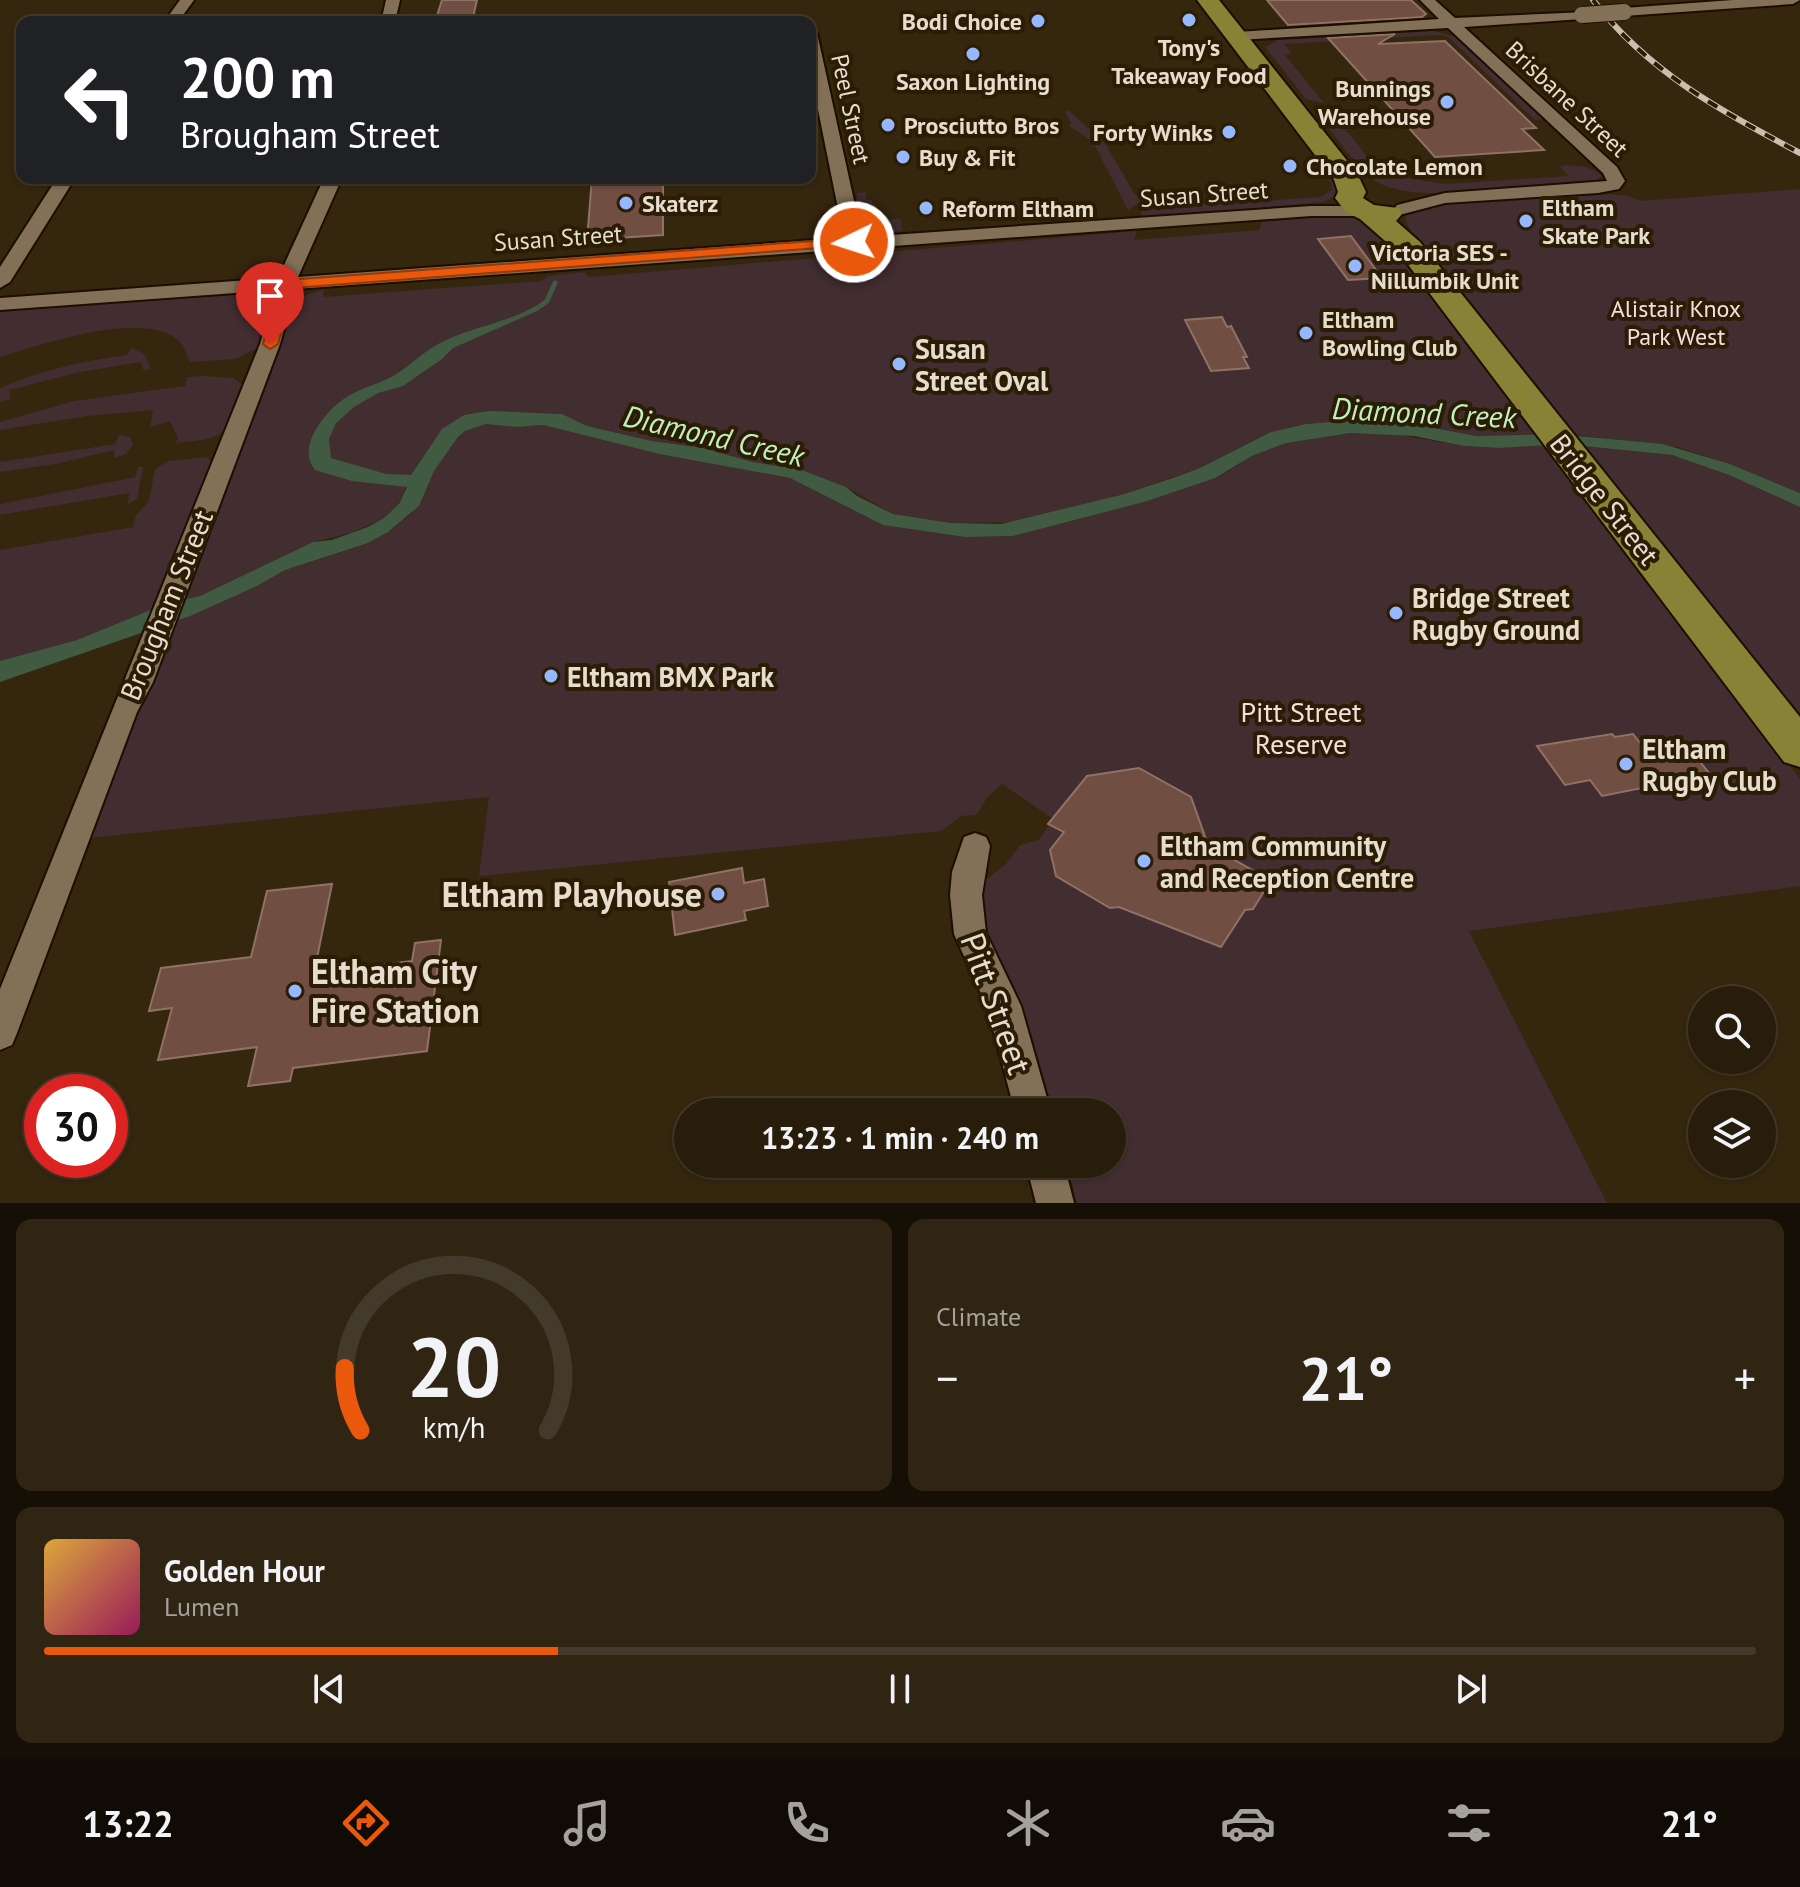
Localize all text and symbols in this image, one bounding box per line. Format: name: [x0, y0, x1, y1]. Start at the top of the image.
place label: Bodi Choice: [902, 6, 1022, 37]
marker: Tony's Takeaway Food: [1180, 11, 1198, 29]
marker: Bodi Choice: [1029, 12, 1047, 30]
place label: Tony's Takeaway Food: [1111, 32, 1267, 91]
street label: Brisbane Street: [1499, 34, 1635, 164]
text: 200 m: [180, 41, 335, 113]
marker: Saxon Lighting: [964, 45, 982, 63]
icon: left: [48, 48, 152, 152]
street label: Peel Street: [824, 51, 878, 167]
place label: Saxon Lighting: [896, 66, 1050, 97]
place label: Bunnings Warehouse: [1318, 73, 1431, 132]
marker: Bunnings Warehouse: [1438, 93, 1456, 111]
place label: Prosciutto Bros: [904, 110, 1059, 141]
text: Brougham Street: [180, 111, 440, 158]
marker: Prosciutto Bros: [879, 116, 897, 134]
place label: Forty Winks: [1093, 117, 1213, 148]
marker: Forty Winks: [1220, 123, 1238, 141]
place label: Buy & Fit: [919, 142, 1016, 173]
marker: Buy & Fit: [894, 148, 912, 166]
place label: Chocolate Lemon: [1306, 151, 1483, 182]
marker: Chocolate Lemon: [1281, 157, 1299, 175]
street label: Susan Street: [1139, 174, 1269, 214]
place label: Skaterz: [642, 188, 718, 219]
place label: Eltham Skate Park: [1542, 192, 1650, 251]
place label: Reform Eltham: [942, 193, 1094, 224]
marker: Skaterz: [617, 194, 635, 212]
marker: Reform Eltham: [917, 199, 935, 217]
position arrow: [812, 200, 896, 284]
marker: Eltham Skate Park: [1517, 212, 1535, 230]
street label: Susan Street: [493, 218, 623, 258]
place label: Victoria SES - Nillumbik Unit: [1370, 237, 1520, 296]
marker: Victoria SES - Nillumbik Unit: [1346, 257, 1364, 275]
pin: [236, 262, 304, 344]
icon: arrive: [248, 274, 292, 318]
park label: Alistair Knox Park West: [1611, 293, 1741, 352]
place label: Eltham Bowling Club: [1322, 304, 1458, 363]
marker: Eltham Bowling Club: [1297, 324, 1315, 342]
place label: Susan Street Oval: [915, 330, 1049, 399]
marker: Susan Street Oval: [890, 355, 908, 373]
water label: Diamond Creek: [1331, 388, 1519, 436]
water label: Diamond Creek: [620, 395, 810, 475]
street label: Bridge Street: [1542, 426, 1668, 573]
street label: Brougham Street: [111, 504, 221, 706]
place label: Bridge Street Rugby Ground: [1412, 579, 1580, 648]
marker: Bridge Street Rugby Ground: [1387, 604, 1405, 622]
place label: Eltham BMX Park: [567, 658, 774, 695]
marker: Eltham BMX Park: [542, 667, 560, 685]
park label: Pitt Street Reserve: [1240, 693, 1362, 762]
place label: Eltham Rugby Club: [1642, 730, 1777, 799]
marker: Eltham Rugby Club: [1617, 755, 1635, 773]
place label: Eltham Community and Reception Centre: [1160, 827, 1414, 896]
marker: Eltham Community and Reception Centre: [1135, 852, 1153, 870]
place label: Eltham Playhouse: [442, 872, 702, 916]
marker: Eltham Playhouse: [709, 885, 727, 903]
street label: Pitt Street: [951, 926, 1043, 1080]
place label: Eltham City Fire Station: [311, 949, 480, 1032]
marker: Eltham City Fire Station: [286, 982, 304, 1000]
map controls: [1688, 986, 1776, 1178]
button: search: [1688, 986, 1776, 1074]
speed limit sign: 30: [24, 1074, 128, 1178]
button: layers: [1688, 1090, 1776, 1178]
text: 13:23 · 1 min · 240 m: [761, 1118, 1039, 1157]
text: Climate: [936, 1300, 1021, 1333]
text: 20: [407, 1312, 501, 1420]
text: 21°: [1299, 1339, 1393, 1417]
text: −: [936, 1349, 958, 1406]
text: +: [1734, 1349, 1756, 1406]
text: km/h: [423, 1409, 485, 1446]
text: Golden Hour: [164, 1551, 325, 1590]
text: Lumen: [164, 1590, 239, 1623]
icon: previous: [307, 1667, 351, 1711]
icon: pause: [878, 1667, 922, 1711]
icon: next: [1449, 1667, 1493, 1711]
icon: directions: [338, 1795, 394, 1851]
icon: music: [559, 1795, 615, 1851]
icon: phone: [779, 1795, 835, 1851]
icon: climate: [1000, 1795, 1056, 1851]
icon: car: [1220, 1795, 1276, 1851]
icon: filters: [1441, 1795, 1497, 1851]
text: 13:22: [82, 1800, 174, 1847]
text: 21°: [1661, 1800, 1718, 1847]

